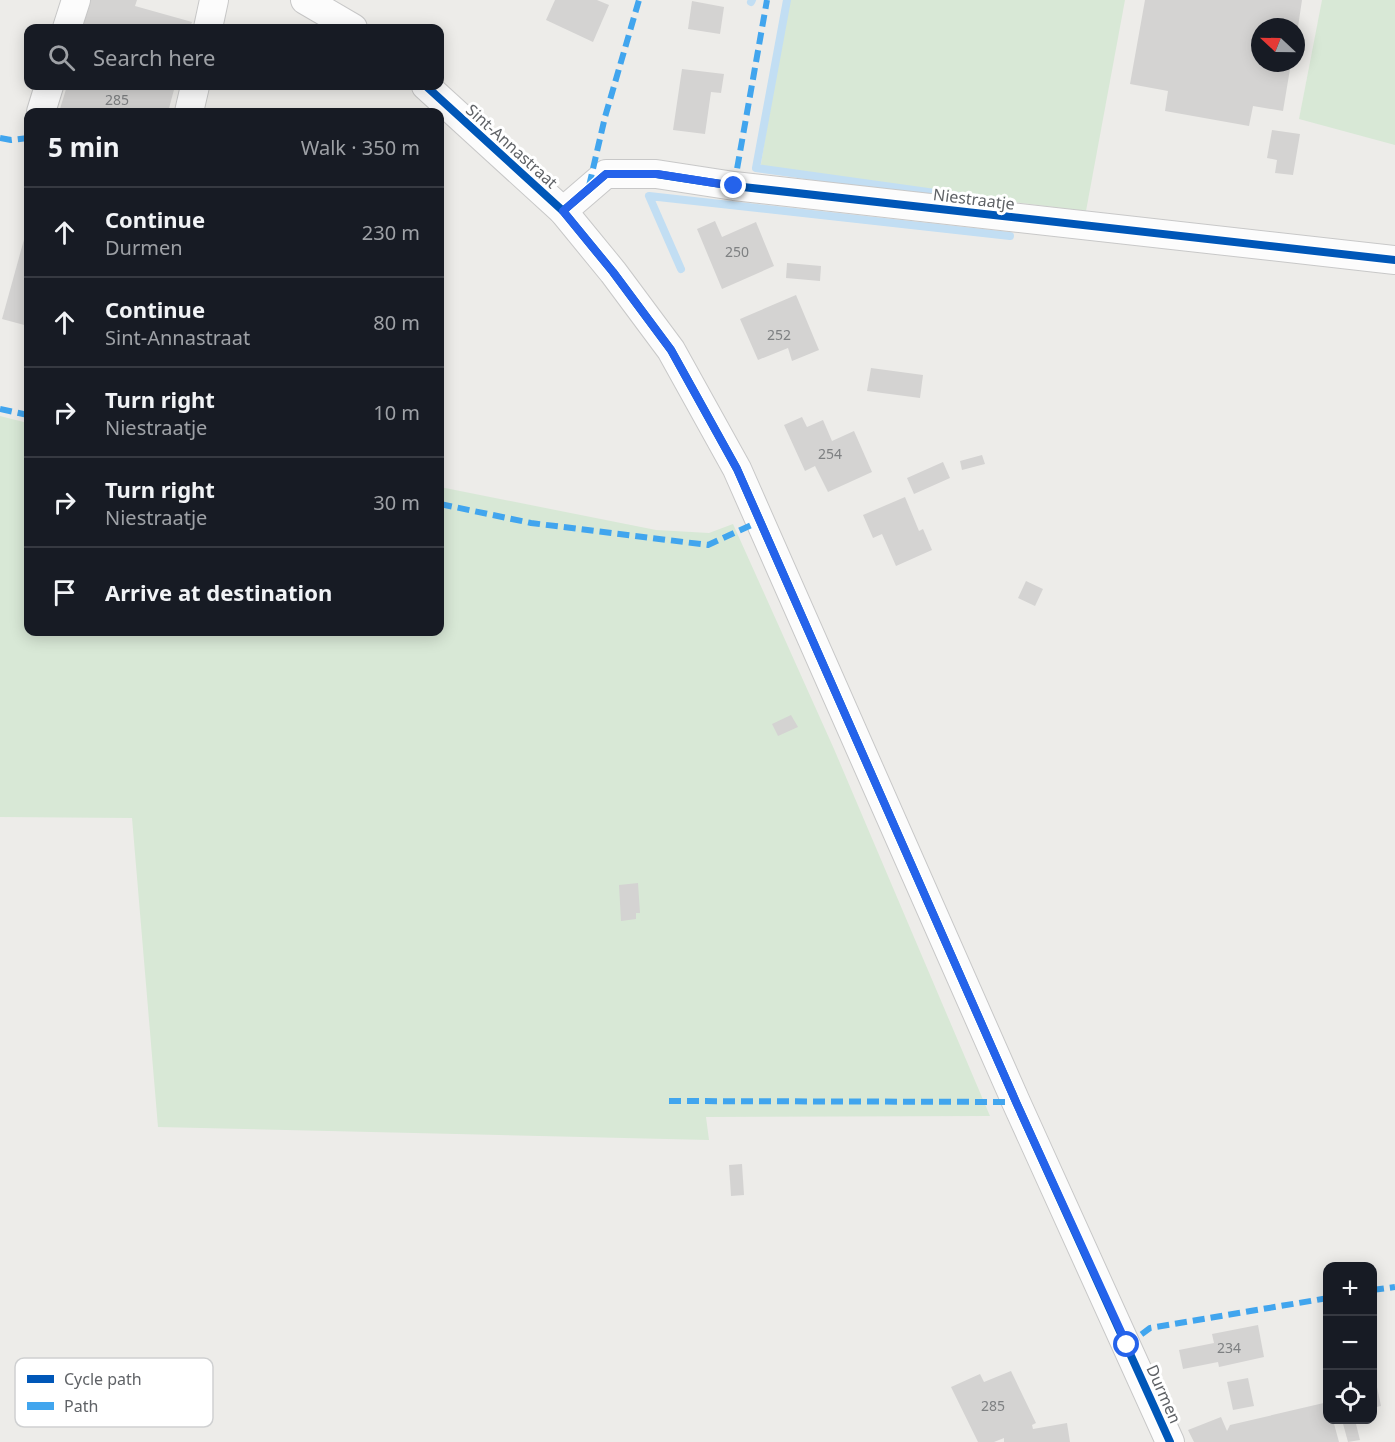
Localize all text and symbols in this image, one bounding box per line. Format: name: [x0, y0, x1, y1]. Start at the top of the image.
north arrow: [1251, 18, 1305, 72]
search box: [24, 24, 444, 90]
icon: search: [45, 41, 78, 74]
text: Search here: [93, 42, 215, 72]
house number: 285: [105, 90, 129, 109]
street label: Sint-Annastraat: [461, 99, 563, 193]
text: 5 min: [48, 129, 120, 165]
text: Walk · 350 m: [301, 134, 420, 161]
route end: [720, 172, 746, 198]
street label: Niestraatje: [932, 183, 1016, 215]
text: Continue: [105, 204, 205, 234]
icon: ahead: [48, 216, 81, 249]
text: 230 m: [362, 219, 420, 246]
text: Durmen: [105, 234, 183, 261]
house number: 250: [725, 242, 749, 261]
text: Continue: [105, 294, 205, 324]
icon: ahead: [48, 306, 81, 339]
text: 80 m: [373, 309, 420, 336]
text: Sint-Annastraat: [105, 324, 250, 351]
house number: 252: [767, 325, 791, 344]
text: Turn right: [105, 384, 215, 414]
icon: right: [48, 396, 81, 429]
text: 10 m: [373, 399, 420, 426]
text: Niestraatje: [105, 414, 207, 441]
house number: 254: [818, 444, 842, 463]
text: Turn right: [105, 474, 215, 504]
icon: right: [48, 486, 81, 519]
text: 30 m: [373, 489, 420, 516]
text: Niestraatje: [105, 504, 207, 531]
icon: arrive: [48, 576, 81, 609]
text: Arrive at destination: [105, 577, 332, 607]
map controls: [1323, 1262, 1377, 1424]
button: +: [1323, 1262, 1377, 1316]
button: −: [1323, 1316, 1377, 1370]
route start: [1113, 1331, 1139, 1357]
house number: 234: [1217, 1338, 1241, 1357]
legend: [15, 1358, 213, 1427]
street label: Durmen: [1141, 1361, 1187, 1427]
text: Cycle path: [64, 1368, 142, 1390]
button: locate: [1323, 1370, 1377, 1424]
text: Path: [64, 1395, 98, 1417]
house number: 285: [981, 1396, 1005, 1415]

